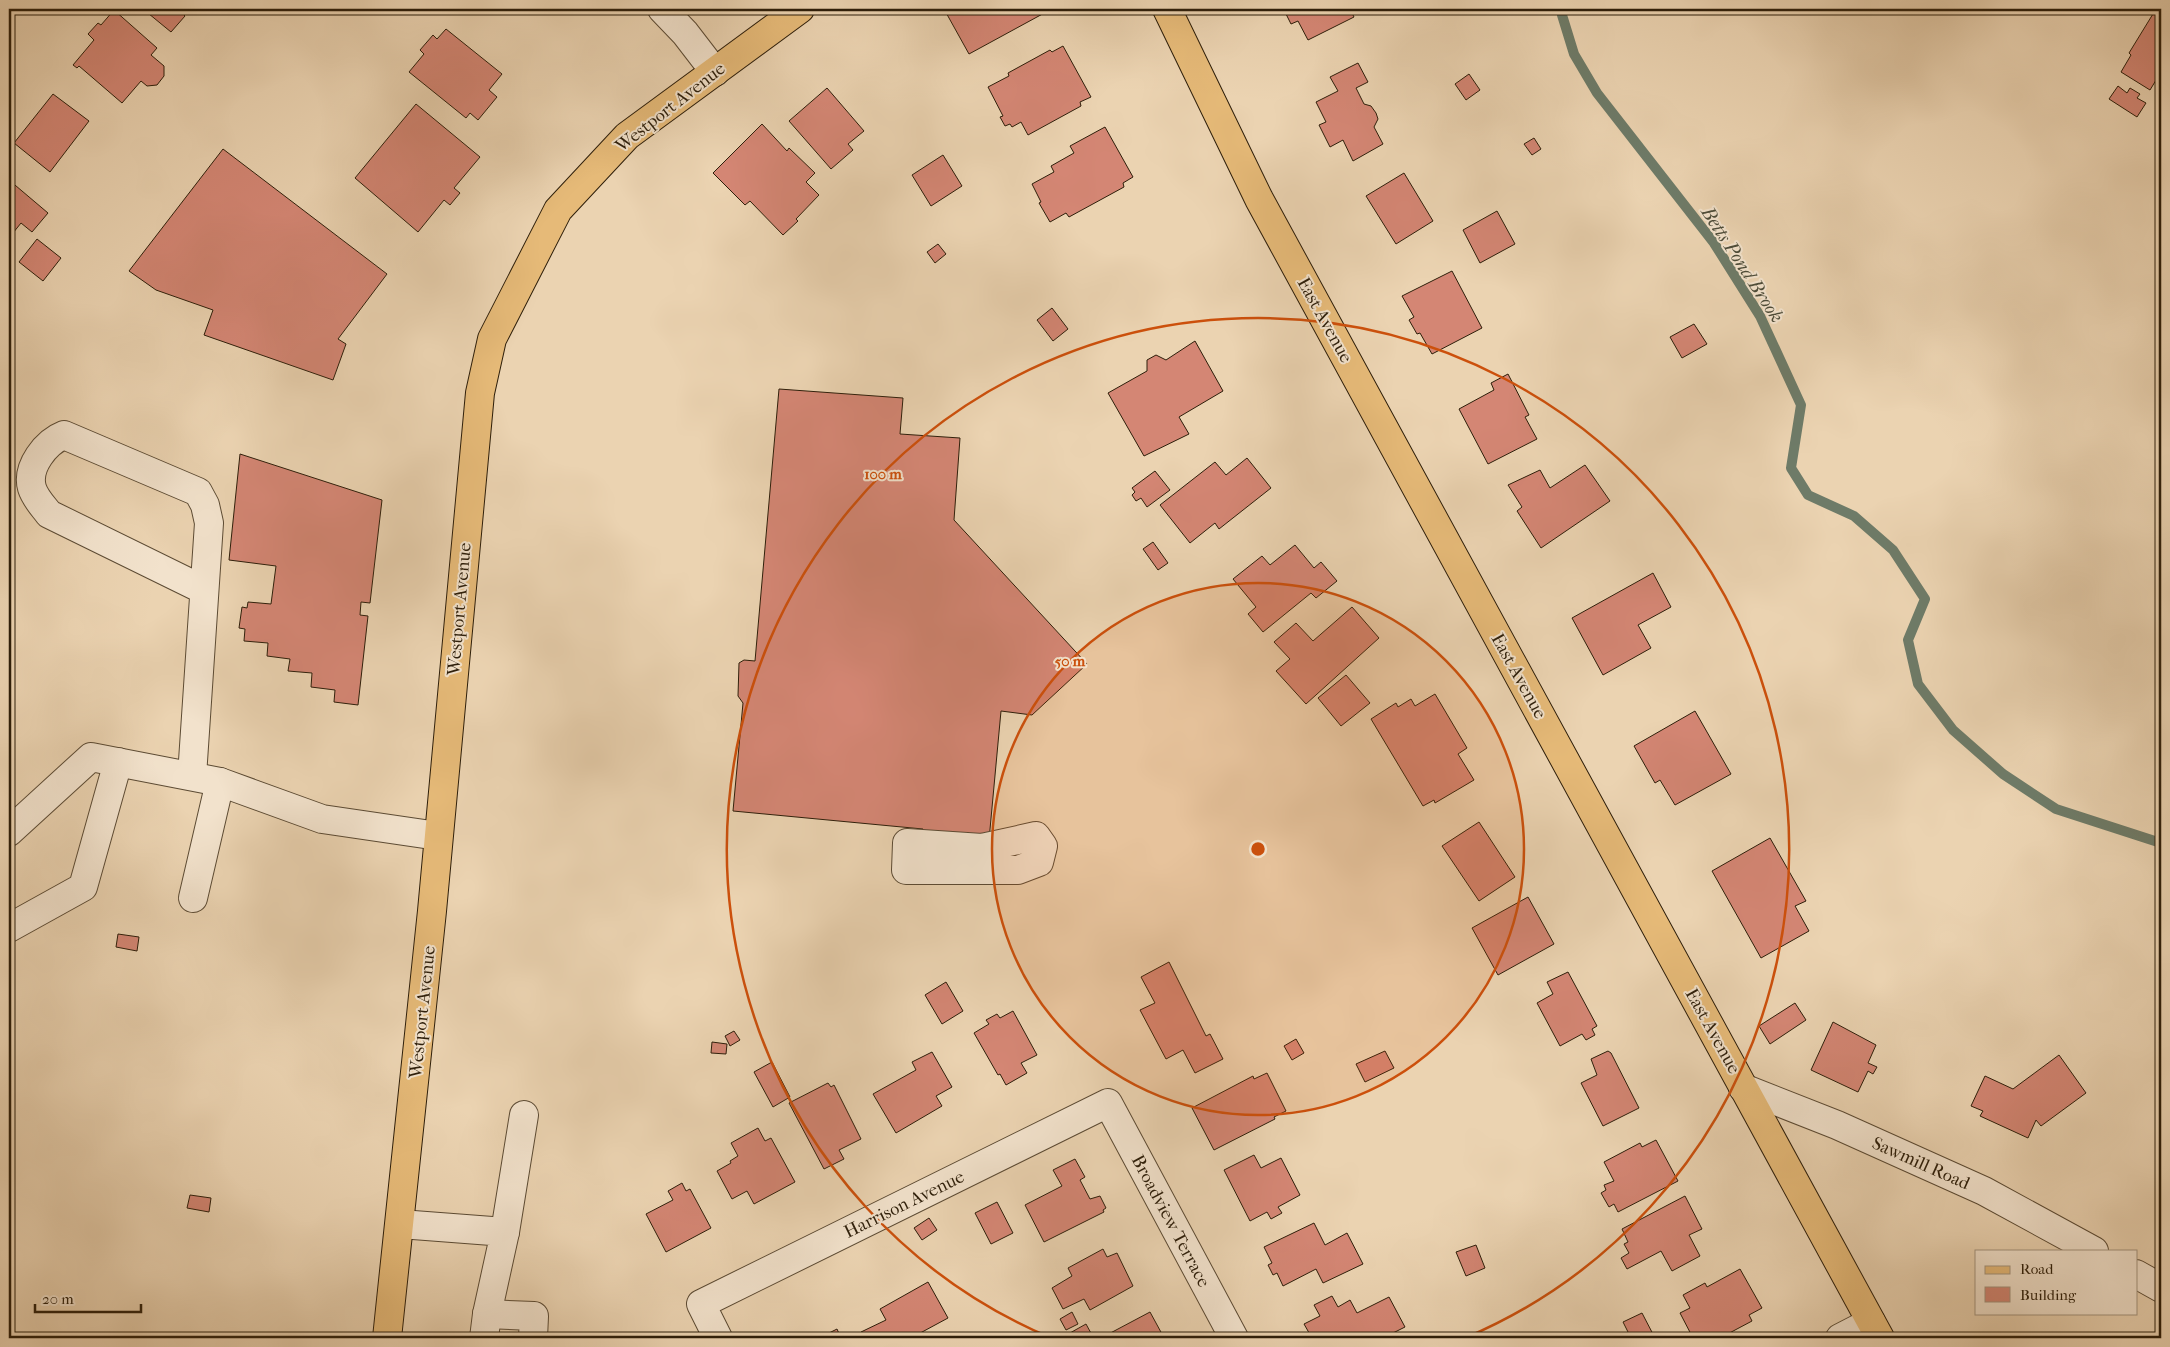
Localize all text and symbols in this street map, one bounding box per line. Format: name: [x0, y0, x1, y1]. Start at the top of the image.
street label: Westport Avenue: [611, 58, 729, 157]
water label: Betts Pond Brook: [1696, 202, 1788, 327]
street label: East Avenue: [1293, 274, 1357, 367]
text: 100 m: [864, 465, 902, 483]
street label: Westport Avenue: [443, 542, 476, 677]
street label: East Avenue: [1487, 630, 1551, 723]
text: 50 m: [1055, 652, 1086, 670]
centre of rings: [1249, 840, 1267, 858]
street label: Westport Avenue: [405, 945, 440, 1080]
street label: East Avenue: [1681, 985, 1745, 1078]
street label: Sawmill Road: [1869, 1133, 1973, 1194]
street label: Broadview Terrace: [1127, 1152, 1214, 1291]
street label: Harrison Avenue: [841, 1166, 968, 1243]
legend: [1975, 1250, 2138, 1314]
text: Road: [2020, 1260, 2054, 1278]
scale bar: [35, 1282, 141, 1314]
text: Building: [2020, 1286, 2077, 1304]
text: 20 m: [42, 1290, 74, 1308]

